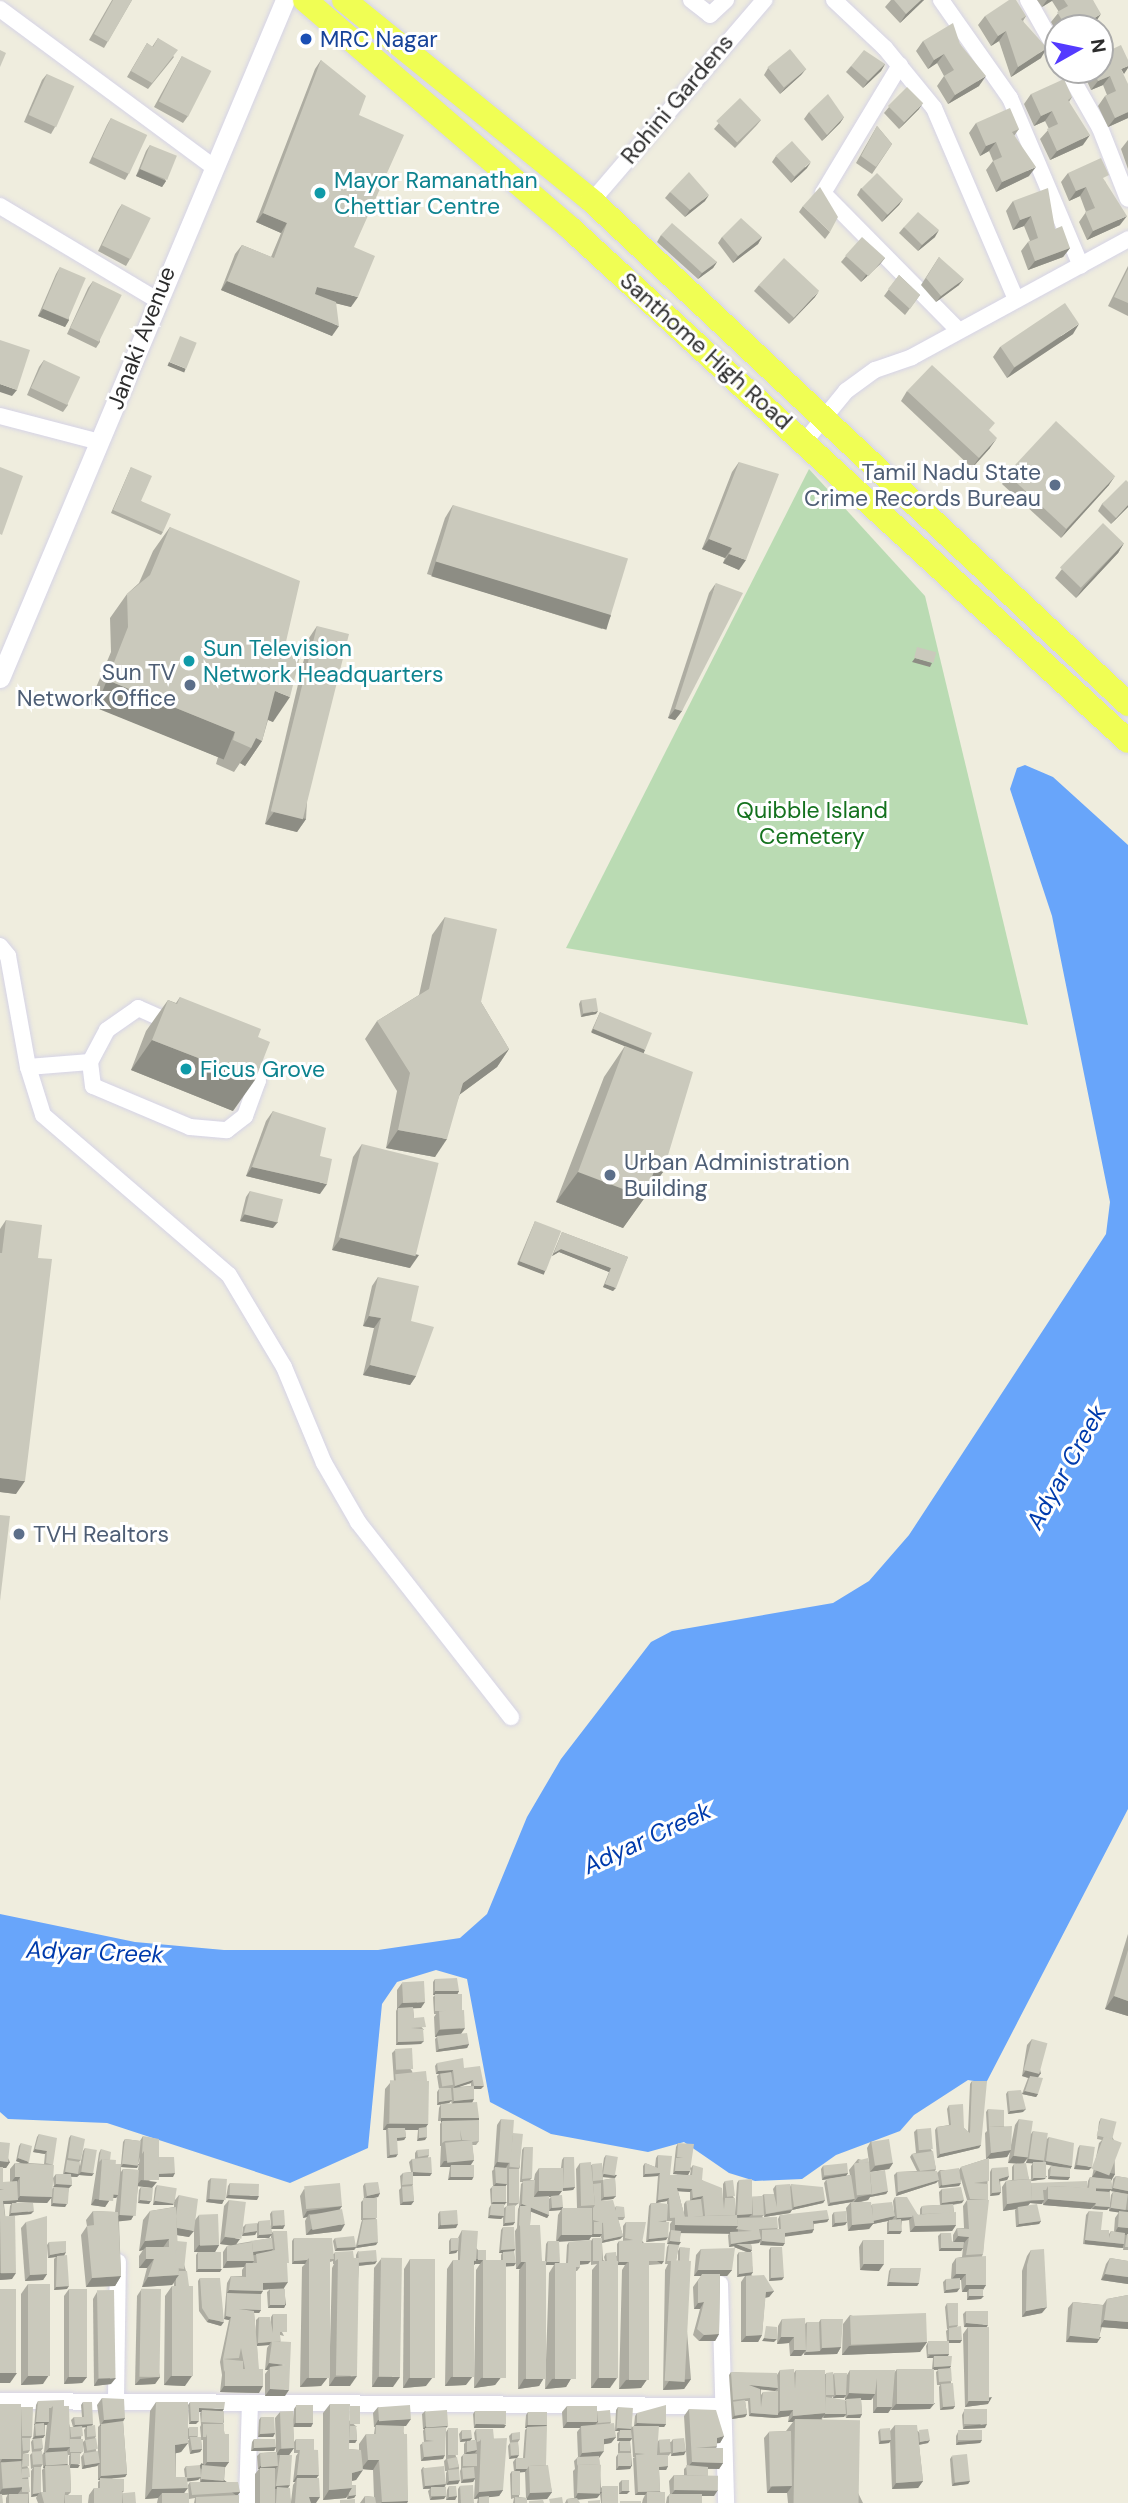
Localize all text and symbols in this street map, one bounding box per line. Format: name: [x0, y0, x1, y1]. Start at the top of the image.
north arrow: [1044, 14, 1114, 84]
place label: MRC Nagar: [320, 25, 438, 53]
street label: Rohini Gardens: [615, 29, 739, 169]
marker: MRC Nagar: [298, 31, 314, 47]
text: N: [1085, 37, 1112, 55]
place label: Mayor Ramanathan Chettiar Centre: [334, 166, 538, 220]
marker: Mayor Ramanathan Chettiar Centre: [312, 185, 328, 201]
street label: Janaki Avenue: [101, 263, 181, 413]
street label: Santhome High Road: [614, 267, 798, 435]
place label: Tamil Nadu State Crime Records Bureau: [804, 458, 1041, 512]
marker: Tamil Nadu State Crime Records Bureau: [1047, 477, 1063, 493]
place label: Sun Television Network Headquarters: [203, 634, 444, 688]
marker: Sun Television Network Headquarters: [181, 653, 197, 669]
place label: Sun TV Network Office: [17, 658, 176, 712]
marker: Sun TV Network Office: [182, 677, 198, 693]
park label: Quibble Island Cemetery: [736, 796, 888, 850]
place label: Ficus Grove: [200, 1055, 325, 1083]
marker: Ficus Grove: [178, 1061, 194, 1077]
place label: Urban Administration Building: [624, 1148, 850, 1202]
marker: Urban Administration Building: [602, 1167, 618, 1183]
water label: Adyar Creek: [1020, 1400, 1112, 1534]
place label: TVH Realtors: [33, 1520, 169, 1548]
marker: TVH Realtors: [11, 1526, 27, 1542]
water label: Adyar Creek: [578, 1796, 716, 1880]
water label: Adyar Creek: [26, 1935, 164, 1969]

